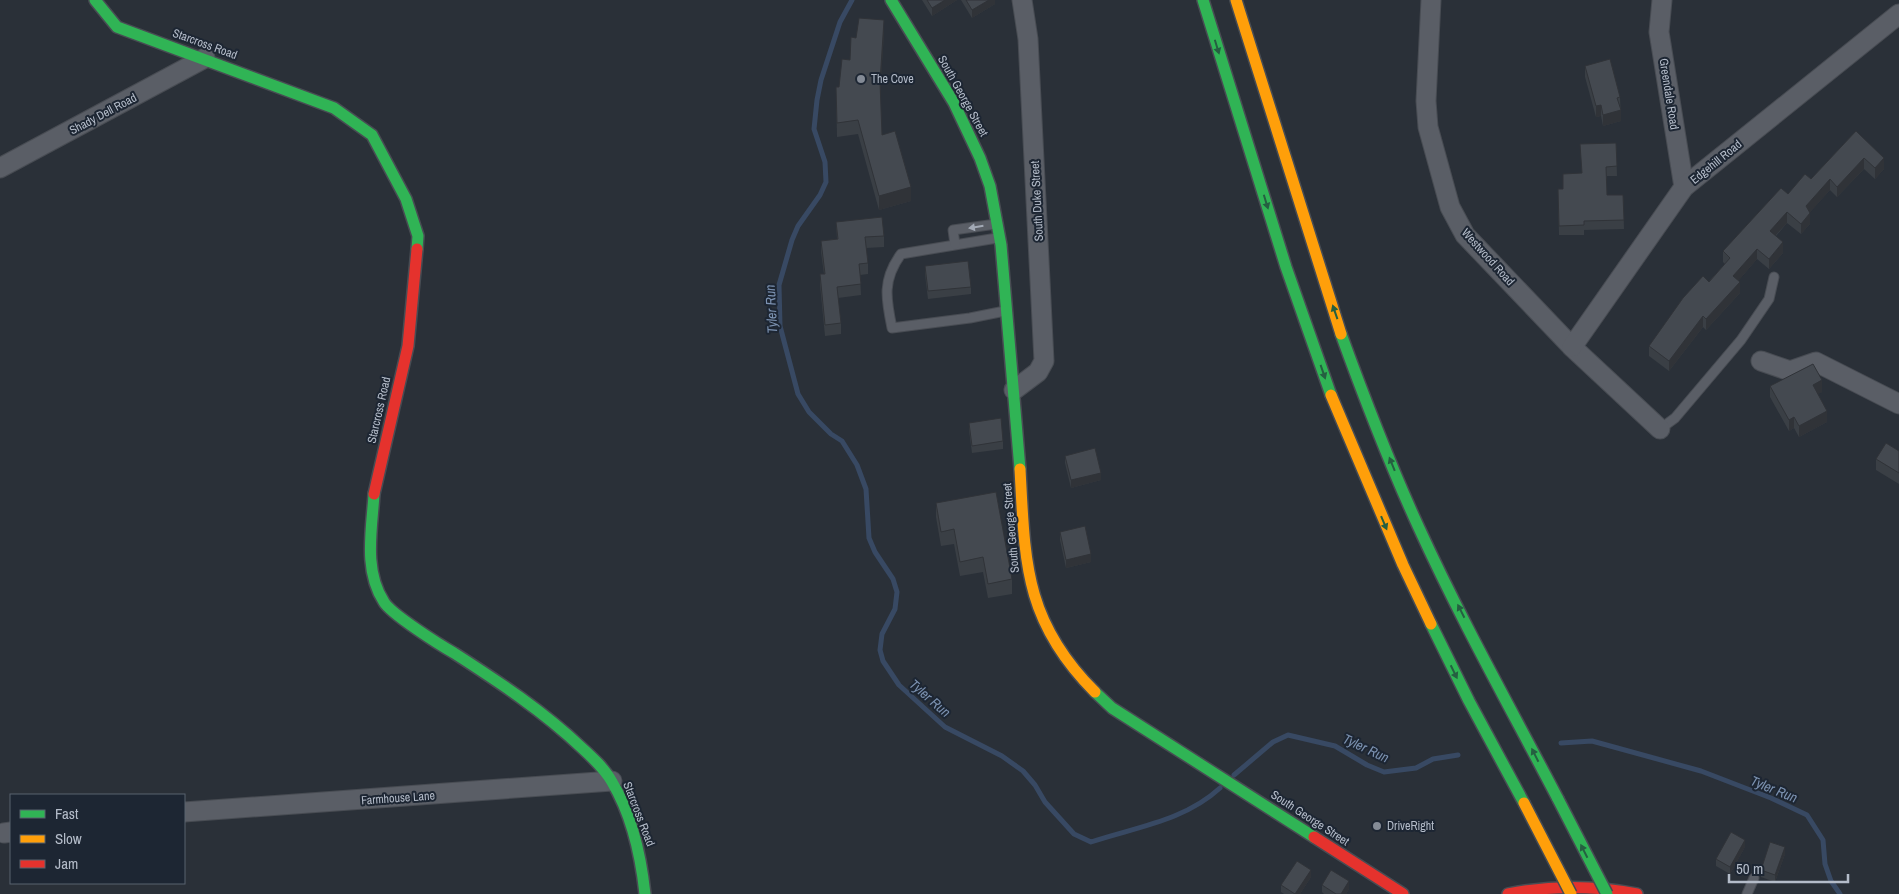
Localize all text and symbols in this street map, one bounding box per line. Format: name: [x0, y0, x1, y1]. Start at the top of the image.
street label: Starcross Road: [170, 25, 240, 63]
one-way arrow: [1214, 39, 1222, 54]
street label: South George Street: [934, 53, 992, 140]
street label: Greendale Road: [1655, 57, 1683, 131]
place label: The Cove: [871, 71, 914, 87]
marker: The Cove: [855, 73, 867, 85]
street label: Shady Dell Road: [67, 90, 139, 138]
street label: Edgehill Road: [1687, 136, 1745, 188]
street label: South Duke Street: [1027, 160, 1047, 242]
one-way arrow: [1263, 194, 1270, 209]
one-way arrow: [967, 224, 983, 232]
street label: Westwood Road: [1458, 225, 1518, 289]
water label: Tyler Run: [761, 284, 781, 334]
one-way arrow: [1331, 304, 1338, 319]
one-way arrow: [1320, 365, 1328, 380]
street label: Starcross Road: [364, 375, 394, 445]
one-way arrow: [1388, 457, 1396, 471]
street label: South George Street: [999, 482, 1023, 574]
one-way arrow: [1380, 516, 1388, 530]
one-way arrow: [1457, 604, 1465, 618]
one-way arrow: [1451, 665, 1459, 679]
water label: Tyler Run: [906, 675, 954, 721]
water label: Tyler Run: [1340, 729, 1392, 767]
one-way arrow: [1531, 748, 1539, 763]
water label: Tyler Run: [1748, 771, 1800, 807]
street label: Starcross Road: [619, 779, 659, 849]
street label: Farmhouse Lane: [361, 787, 435, 809]
street label: South George Street: [1268, 787, 1352, 849]
legend: [10, 794, 185, 884]
text: Fast: [55, 803, 79, 824]
place label: DriveRight: [1387, 818, 1434, 834]
marker: DriveRight: [1371, 820, 1383, 832]
text: Slow: [55, 828, 82, 849]
one-way arrow: [1580, 843, 1588, 858]
scale bar: [1729, 852, 1848, 884]
text: Jam: [55, 853, 78, 874]
text: 50 m: [1736, 858, 1763, 879]

